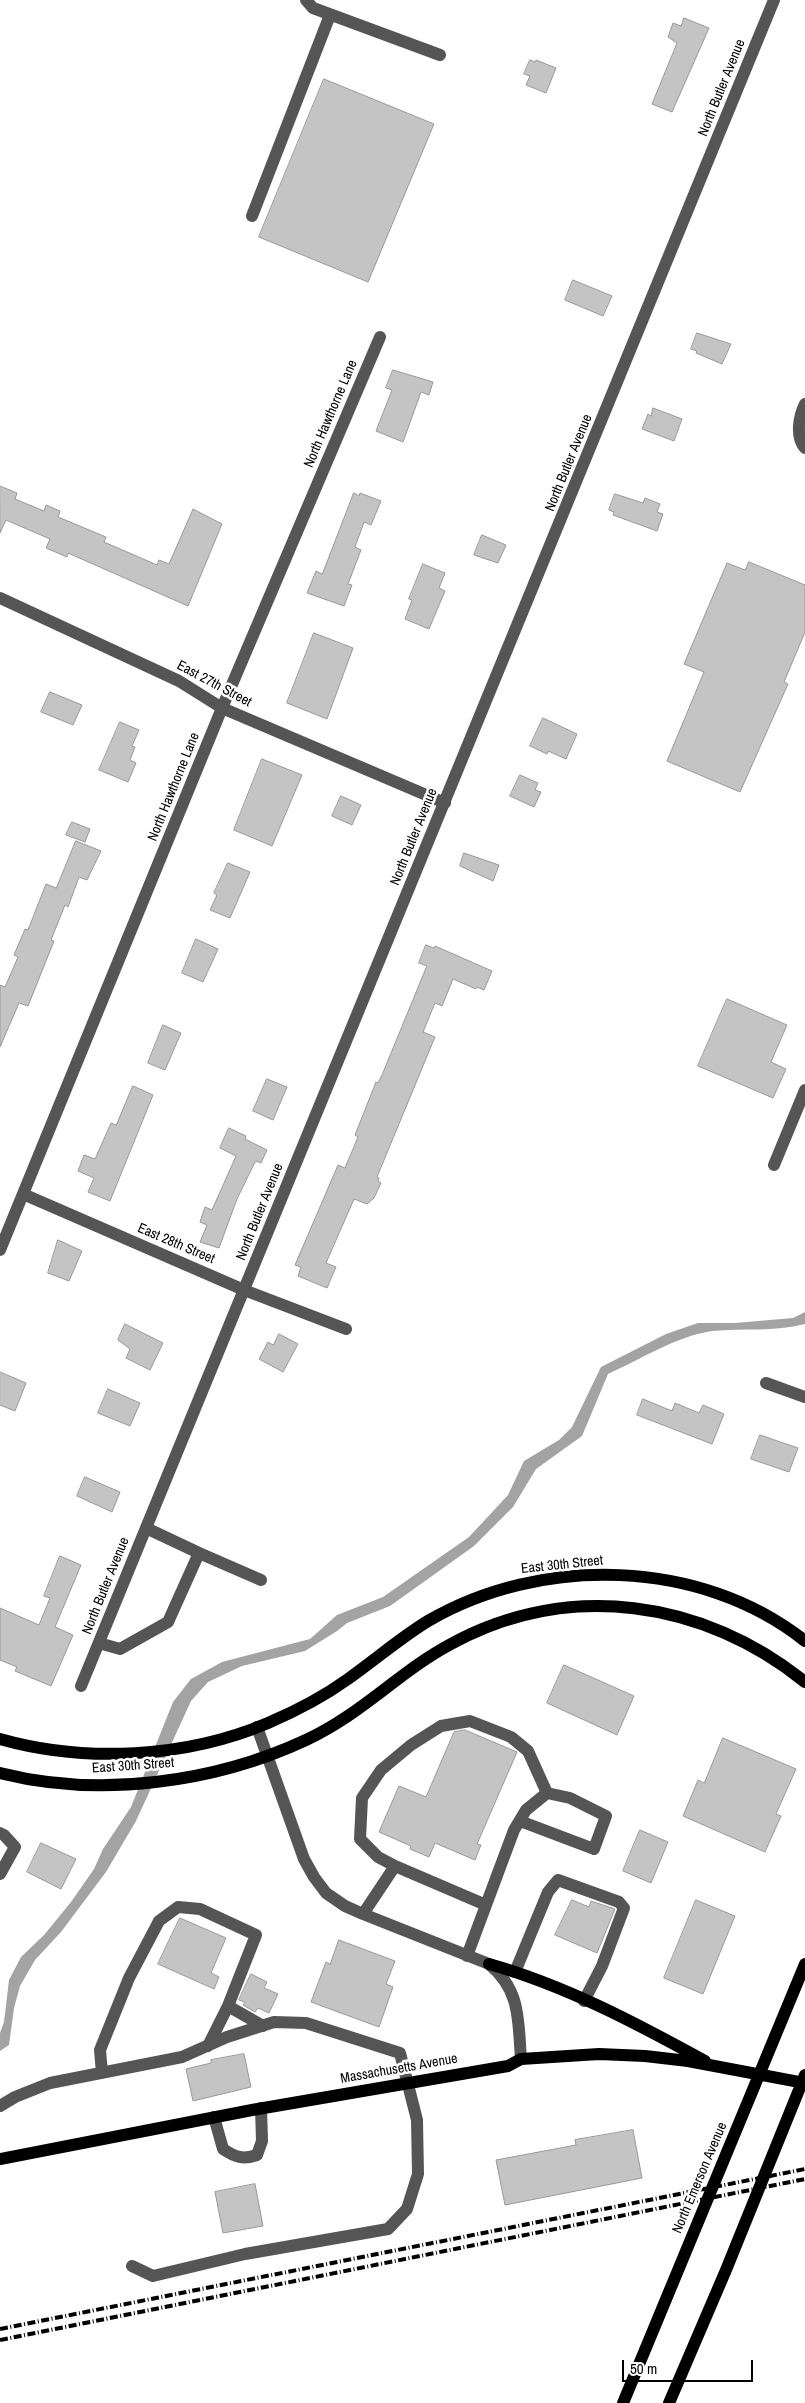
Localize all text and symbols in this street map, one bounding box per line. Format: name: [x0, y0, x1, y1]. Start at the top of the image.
street label: North Butler Avenue: [695, 37, 749, 139]
street label: North Hawthorne Lane: [301, 358, 361, 470]
street label: North Butler Avenue: [542, 412, 596, 514]
street label: East 27th Street: [174, 657, 254, 711]
street label: North Hawthorne Lane: [145, 730, 203, 844]
street label: North Butler Avenue: [387, 786, 441, 888]
street label: North Butler Avenue: [233, 1161, 287, 1263]
street label: East 28th Street: [135, 1220, 217, 1268]
street label: North Butler Avenue: [79, 1535, 133, 1637]
street label: East 30th Street: [520, 1552, 604, 1578]
street label: East 30th Street: [91, 1755, 175, 1777]
street label: Massachusetts Avenue: [339, 2050, 459, 2088]
street label: North Emerson Avenue: [669, 2120, 731, 2236]
scale bar: [625, 2350, 756, 2382]
text: 50 m: [630, 2358, 657, 2379]

